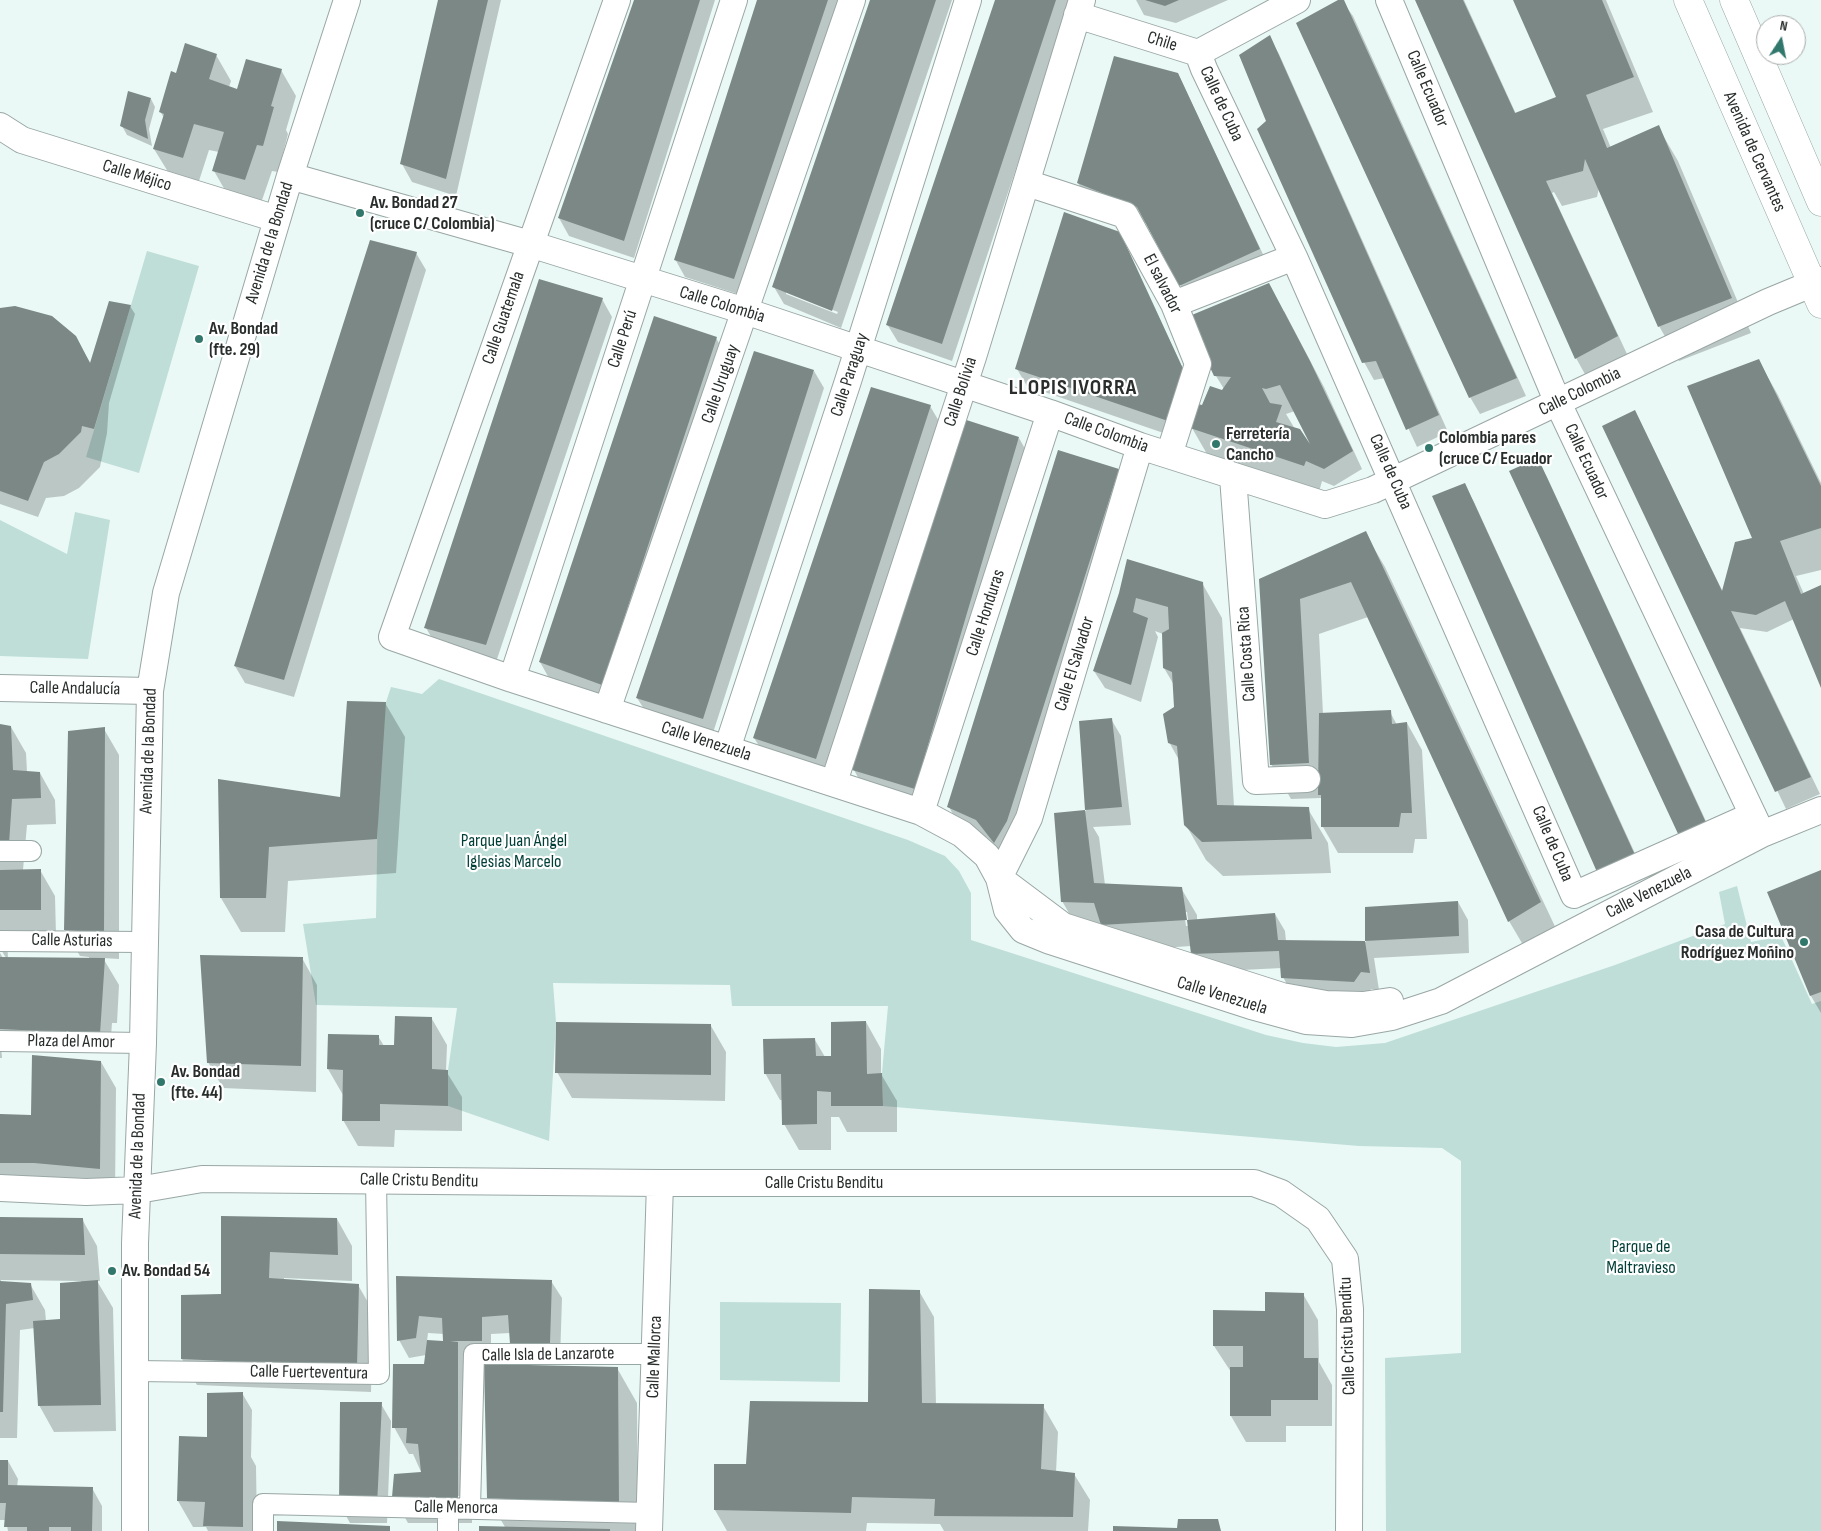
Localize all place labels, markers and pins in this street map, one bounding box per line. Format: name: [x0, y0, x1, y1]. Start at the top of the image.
place label: Av. Bondad 27 (cruce C/ Colombia): [370, 192, 495, 234]
marker: Av. Bondad 27 (cruce C/ Colombia): [354, 207, 366, 219]
place label: Av. Bondad (fte. 29): [209, 318, 278, 360]
marker: Av. Bondad (fte. 29): [193, 333, 205, 345]
place label: Ferretería Cancho: [1226, 423, 1290, 466]
place label: Colombia pares (cruce C/ Ecuador: [1439, 427, 1552, 469]
marker: Ferretería Cancho: [1210, 438, 1222, 450]
marker: Colombia pares (cruce C/ Ecuador: [1423, 442, 1435, 454]
place label: Casa de Cultura Rodríguez Moñino: [1681, 921, 1794, 964]
marker: Casa de Cultura Rodríguez Moñino: [1798, 936, 1810, 948]
place label: Av. Bondad (fte. 44): [171, 1061, 240, 1104]
marker: Av. Bondad (fte. 44): [155, 1076, 167, 1088]
place label: Av. Bondad 54: [122, 1260, 210, 1282]
marker: Av. Bondad 54: [106, 1265, 118, 1277]

